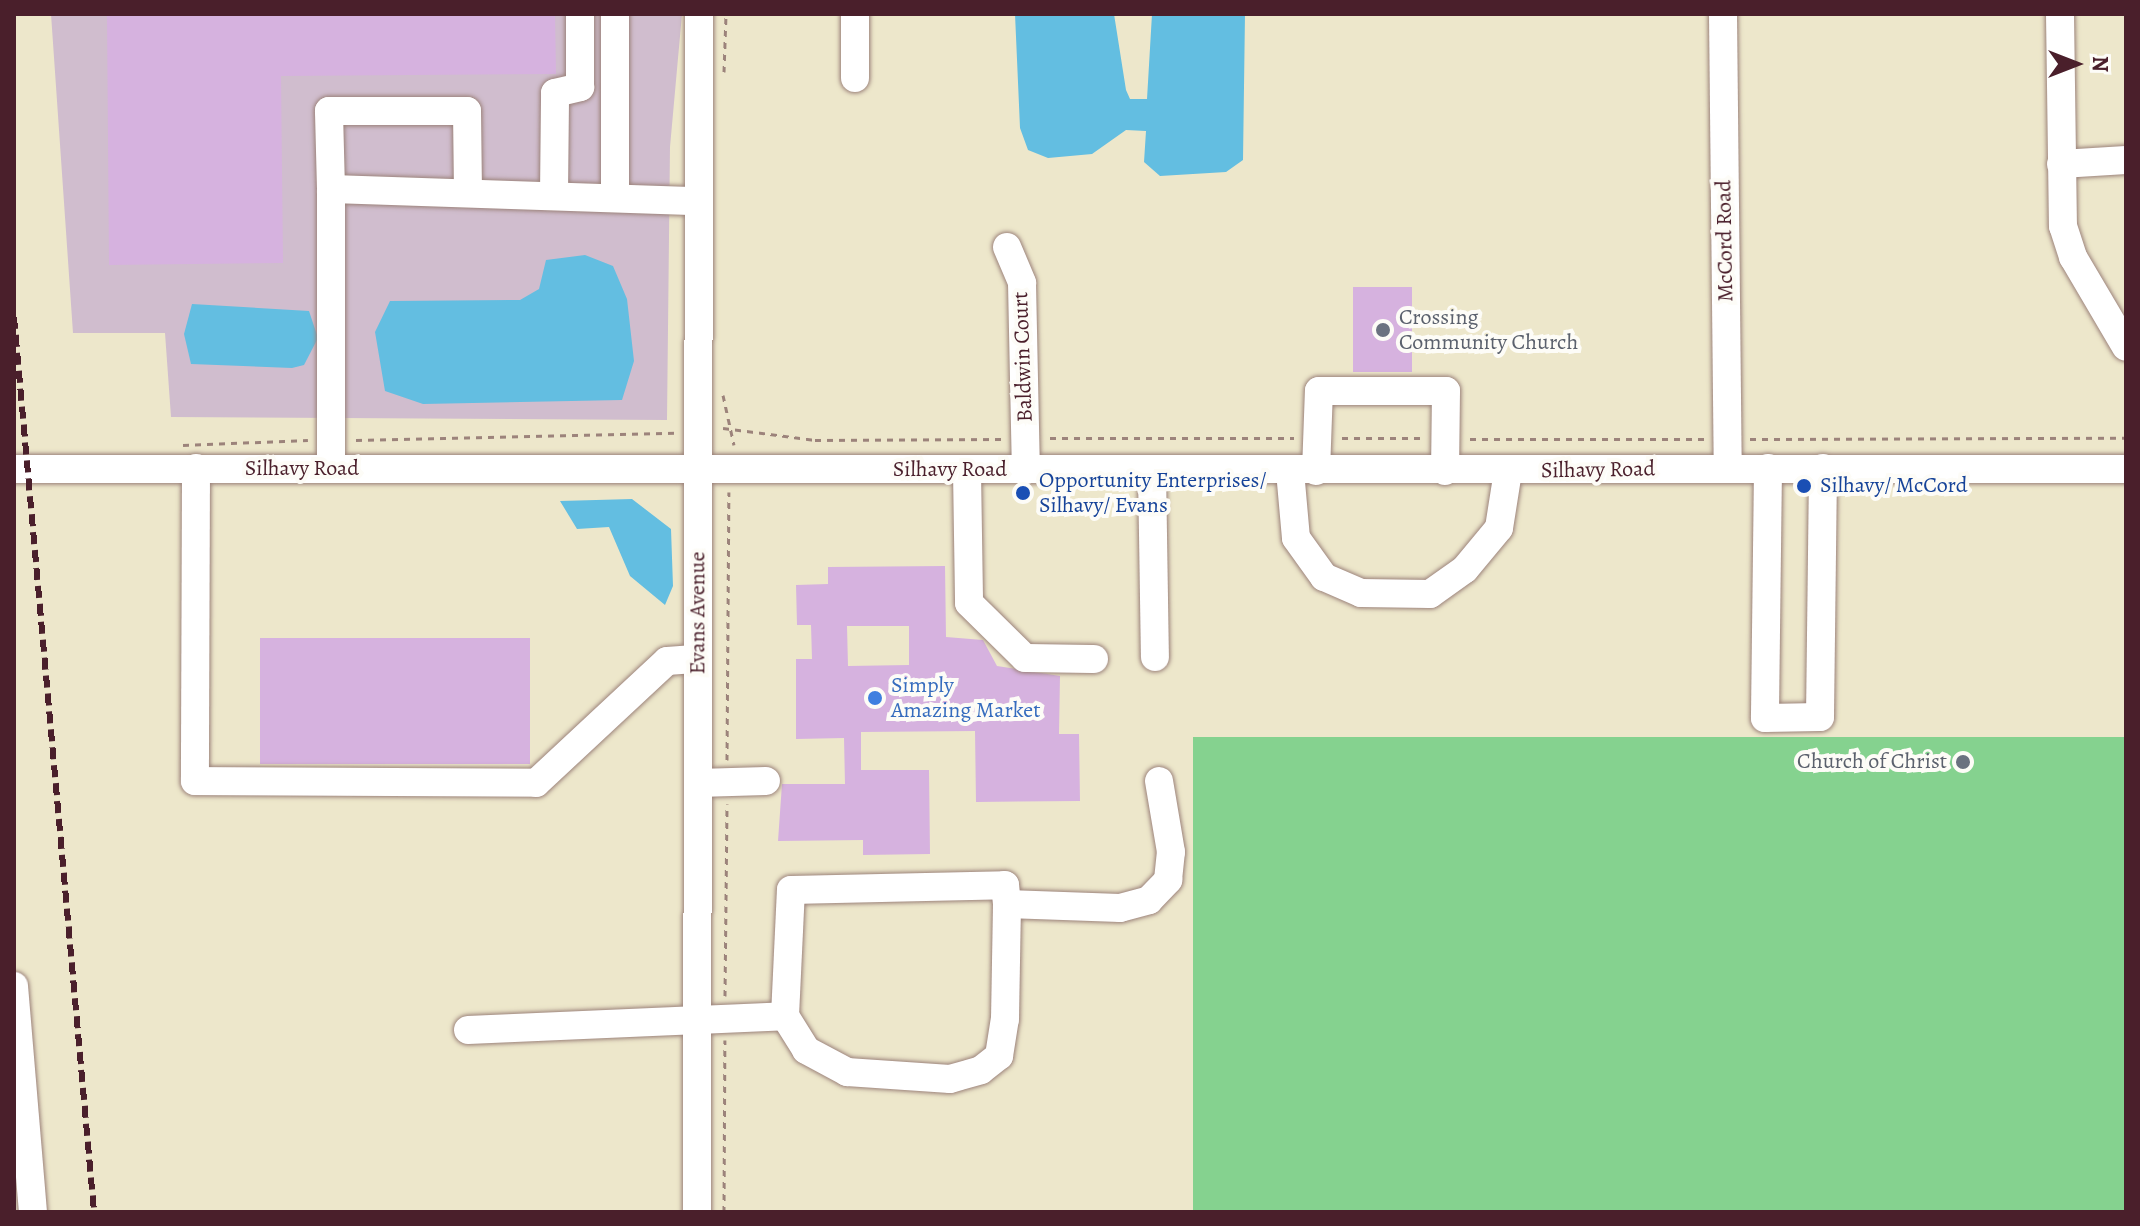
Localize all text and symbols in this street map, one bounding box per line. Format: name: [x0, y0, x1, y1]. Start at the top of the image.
north arrow: [2036, 24, 2116, 104]
text: N: [2085, 56, 2115, 72]
street label: McCord Road: [1711, 180, 1739, 302]
street label: Baldwin Court: [1008, 291, 1038, 423]
place label: Crossing Community Church: [1399, 304, 1578, 356]
marker: Crossing Community Church: [1374, 321, 1392, 339]
street label: Silhavy Road: [245, 456, 359, 482]
street label: Silhavy Road: [1541, 456, 1655, 484]
street label: Silhavy Road: [893, 457, 1007, 483]
place label: Opportunity Enterprises/ Silhavy/ Evans: [1039, 467, 1267, 518]
place label: Silhavy/ McCord: [1820, 473, 1968, 499]
marker: Silhavy/ McCord: [1795, 477, 1813, 495]
marker: Opportunity Enterprises/ Silhavy/ Evans: [1014, 484, 1032, 502]
street label: Evans Avenue: [685, 552, 711, 674]
place label: Simply Amazing Market: [891, 672, 1040, 724]
marker: Simply Amazing Market: [866, 689, 884, 707]
place label: Church of Christ: [1797, 749, 1947, 775]
marker: Church of Christ: [1954, 753, 1972, 771]

